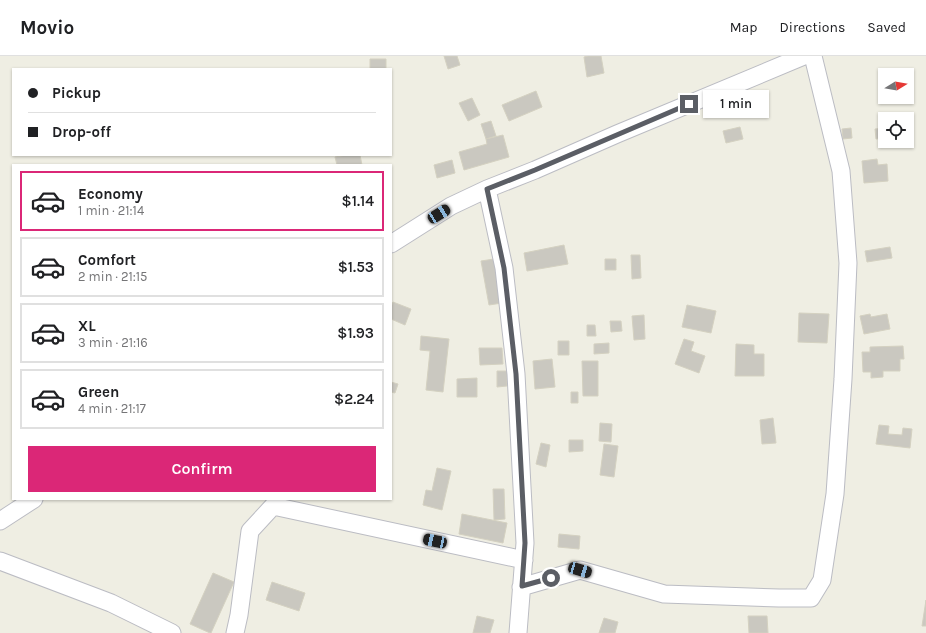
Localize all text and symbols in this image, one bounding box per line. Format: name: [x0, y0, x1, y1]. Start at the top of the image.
text: Movio: [20, 17, 74, 39]
text: Map: [730, 19, 758, 36]
text: Directions: [780, 19, 845, 36]
text: Saved: [867, 19, 906, 36]
north arrow: [878, 68, 914, 104]
map controls: [878, 68, 914, 148]
text: Pickup: [52, 84, 101, 102]
callout: 1 min: [703, 90, 769, 118]
route end: [680, 95, 698, 113]
text: 1 min: [720, 96, 752, 111]
button: locate: [878, 112, 914, 148]
text: Drop-off: [52, 123, 111, 141]
icon: car: [30, 183, 66, 219]
text: Economy: [78, 185, 143, 203]
text: $1.14: [342, 192, 374, 210]
text: 1 min · 21:14: [78, 203, 144, 218]
car: [426, 203, 452, 225]
icon: car: [30, 249, 66, 285]
text: Comfort: [78, 251, 136, 269]
text: $1.53: [338, 258, 374, 276]
text: 2 min · 21:15: [78, 269, 147, 284]
icon: car: [30, 315, 66, 351]
text: XL: [78, 317, 96, 335]
text: $1.93: [337, 324, 374, 342]
text: 3 min · 21:16: [78, 335, 148, 350]
icon: car: [30, 381, 66, 417]
text: Green: [78, 383, 119, 401]
text: $2.24: [334, 390, 374, 408]
text: 4 min · 21:17: [78, 401, 146, 416]
button: Confirm: [28, 446, 376, 492]
car: [422, 533, 448, 549]
car: [567, 561, 593, 579]
route start: [542, 569, 560, 587]

